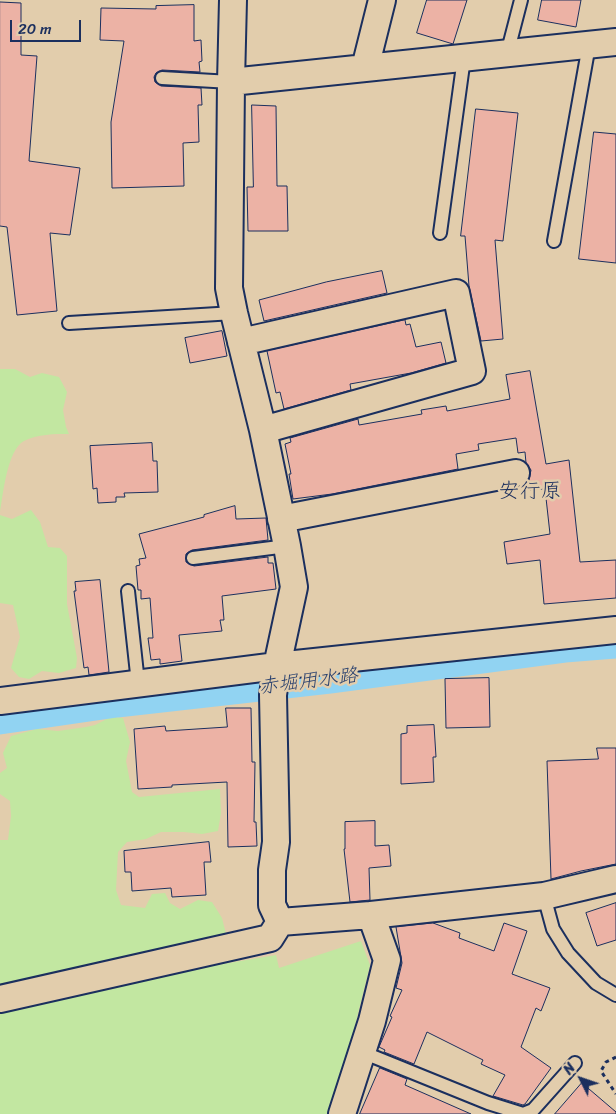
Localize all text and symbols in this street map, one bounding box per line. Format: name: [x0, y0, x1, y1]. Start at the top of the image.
scale bar: [12, 10, 84, 42]
text: 20 m: [18, 16, 52, 42]
district label: 安行原: [499, 479, 561, 505]
water label: 赤堀用水路: [257, 664, 359, 700]
north arrow: [556, 1054, 606, 1104]
text: N: [557, 1057, 582, 1081]

